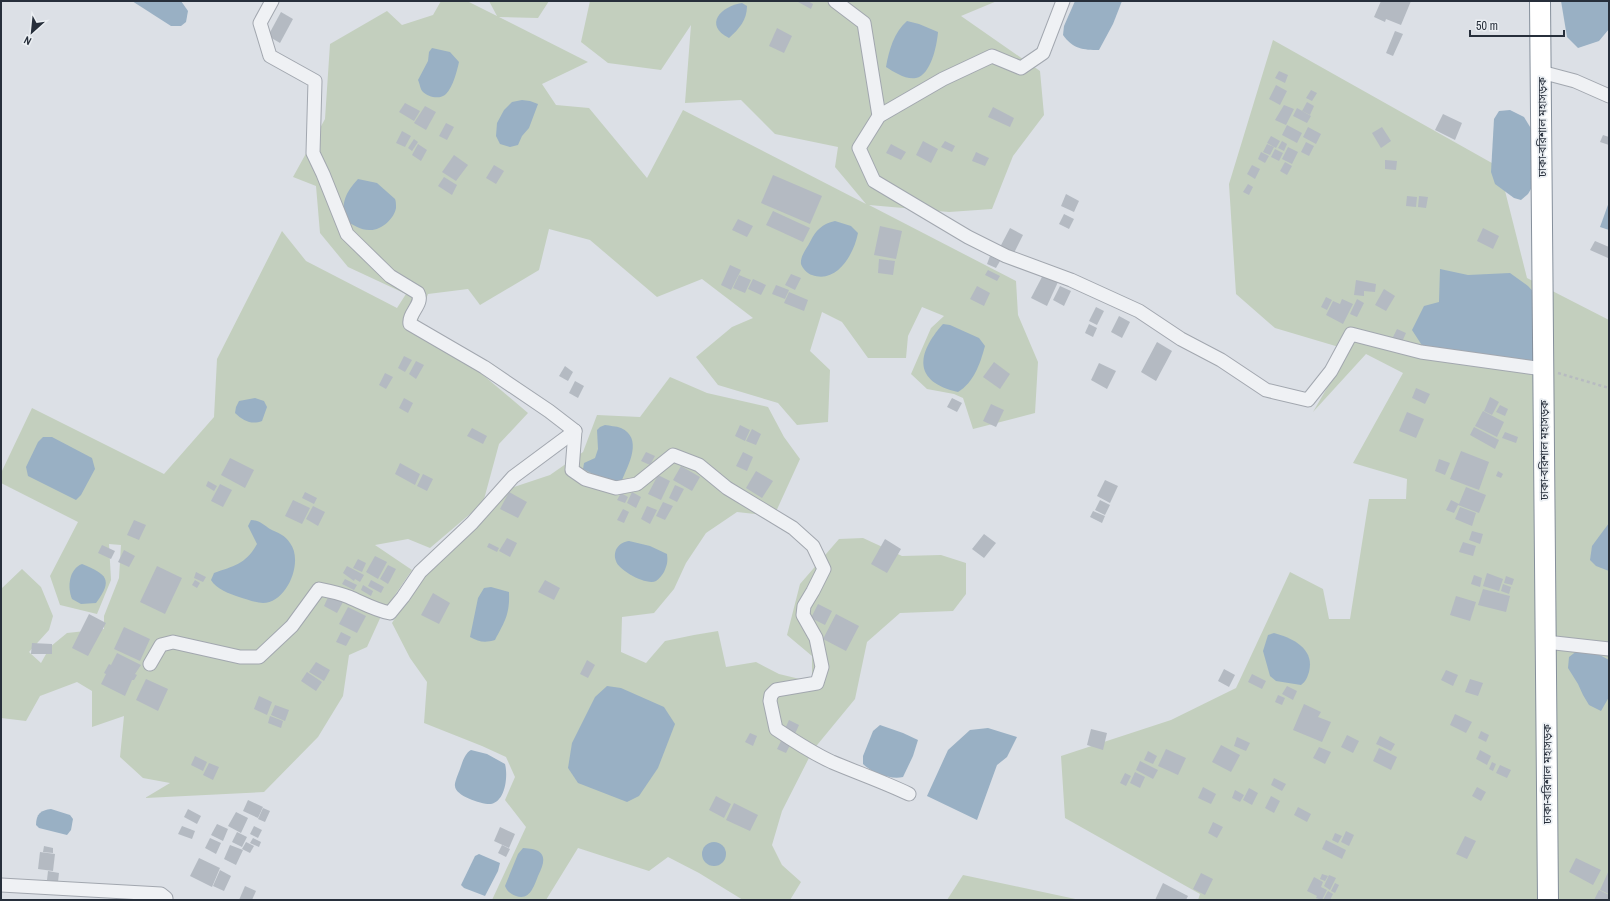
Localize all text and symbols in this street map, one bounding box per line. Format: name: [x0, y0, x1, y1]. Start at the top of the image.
north arrow: [12, 12, 52, 52]
scale bar: [1470, 12, 1564, 38]
text: 50 m: [1476, 18, 1498, 34]
text: N: [21, 33, 34, 49]
street label: ঢাকা-বরিশাল মহাসড়ক: [1535, 77, 1549, 178]
street label: ঢাকা-বরিশাল মহাসড়ক: [1537, 400, 1551, 501]
street label: ঢাকা-বরিশাল মহাসড়ক: [1540, 724, 1554, 825]

